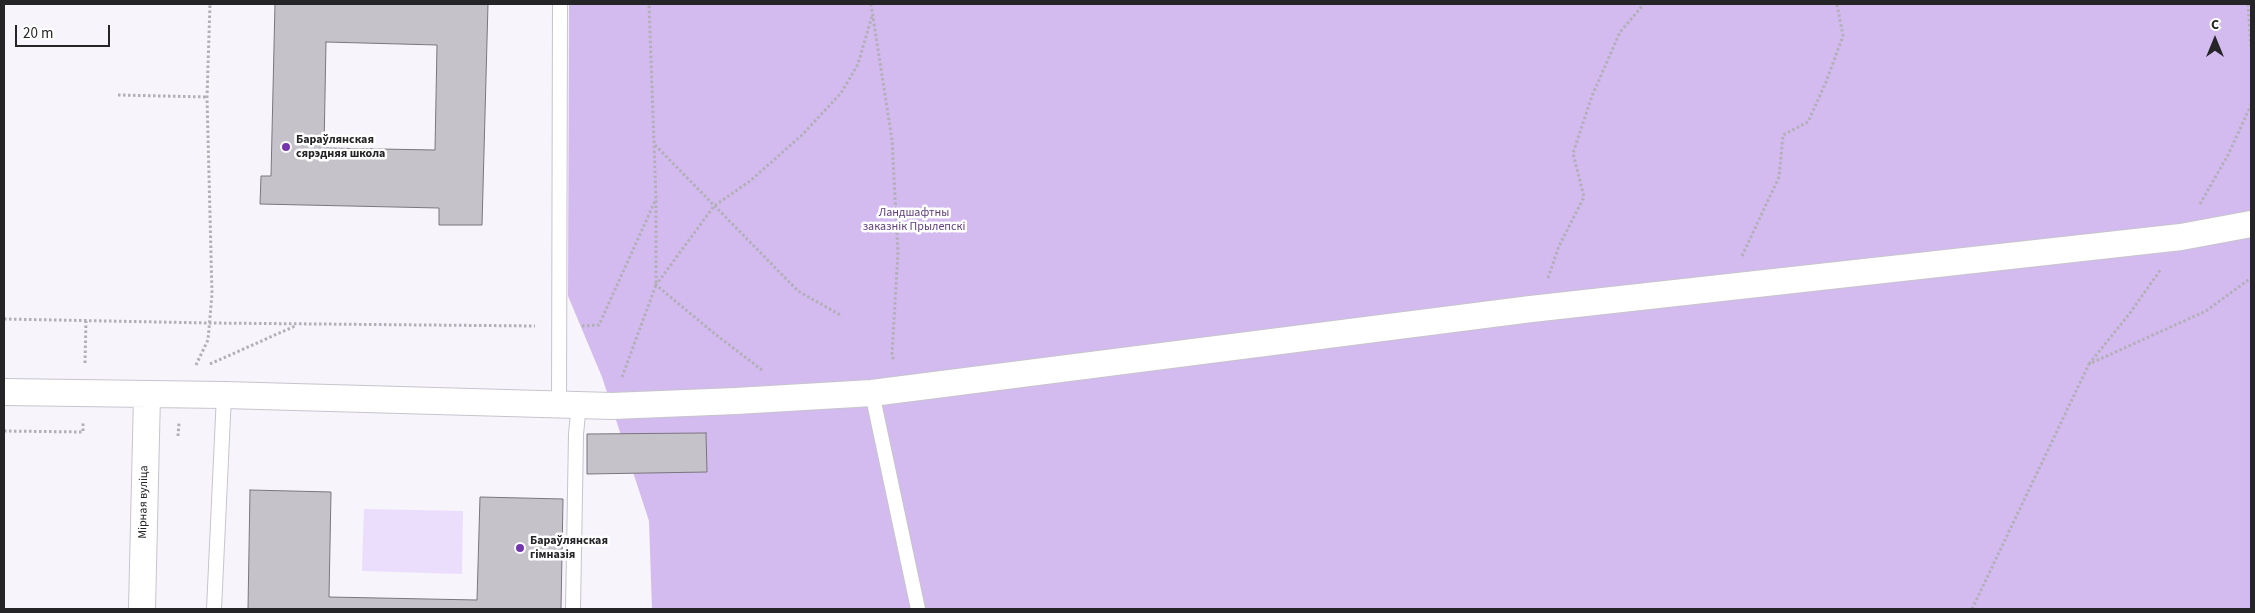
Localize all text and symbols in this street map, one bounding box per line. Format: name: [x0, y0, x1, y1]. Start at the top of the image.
scale bar: [18, 15, 112, 47]
north arrow: [2190, 15, 2240, 65]
text: С: [2211, 15, 2219, 35]
text: 20 m: [23, 23, 53, 44]
place label: Бараўлянская сярэдняя школа: [296, 133, 385, 161]
marker: Бараўлянская сярэдняя школа: [280, 141, 292, 153]
park label: Ландшафтны заказнік Прылепскі: [863, 206, 965, 234]
street label: Мірная вуліца: [136, 465, 152, 539]
place label: Бараўлянская гімназія: [530, 534, 608, 562]
marker: Бараўлянская гімназія: [514, 542, 526, 554]

